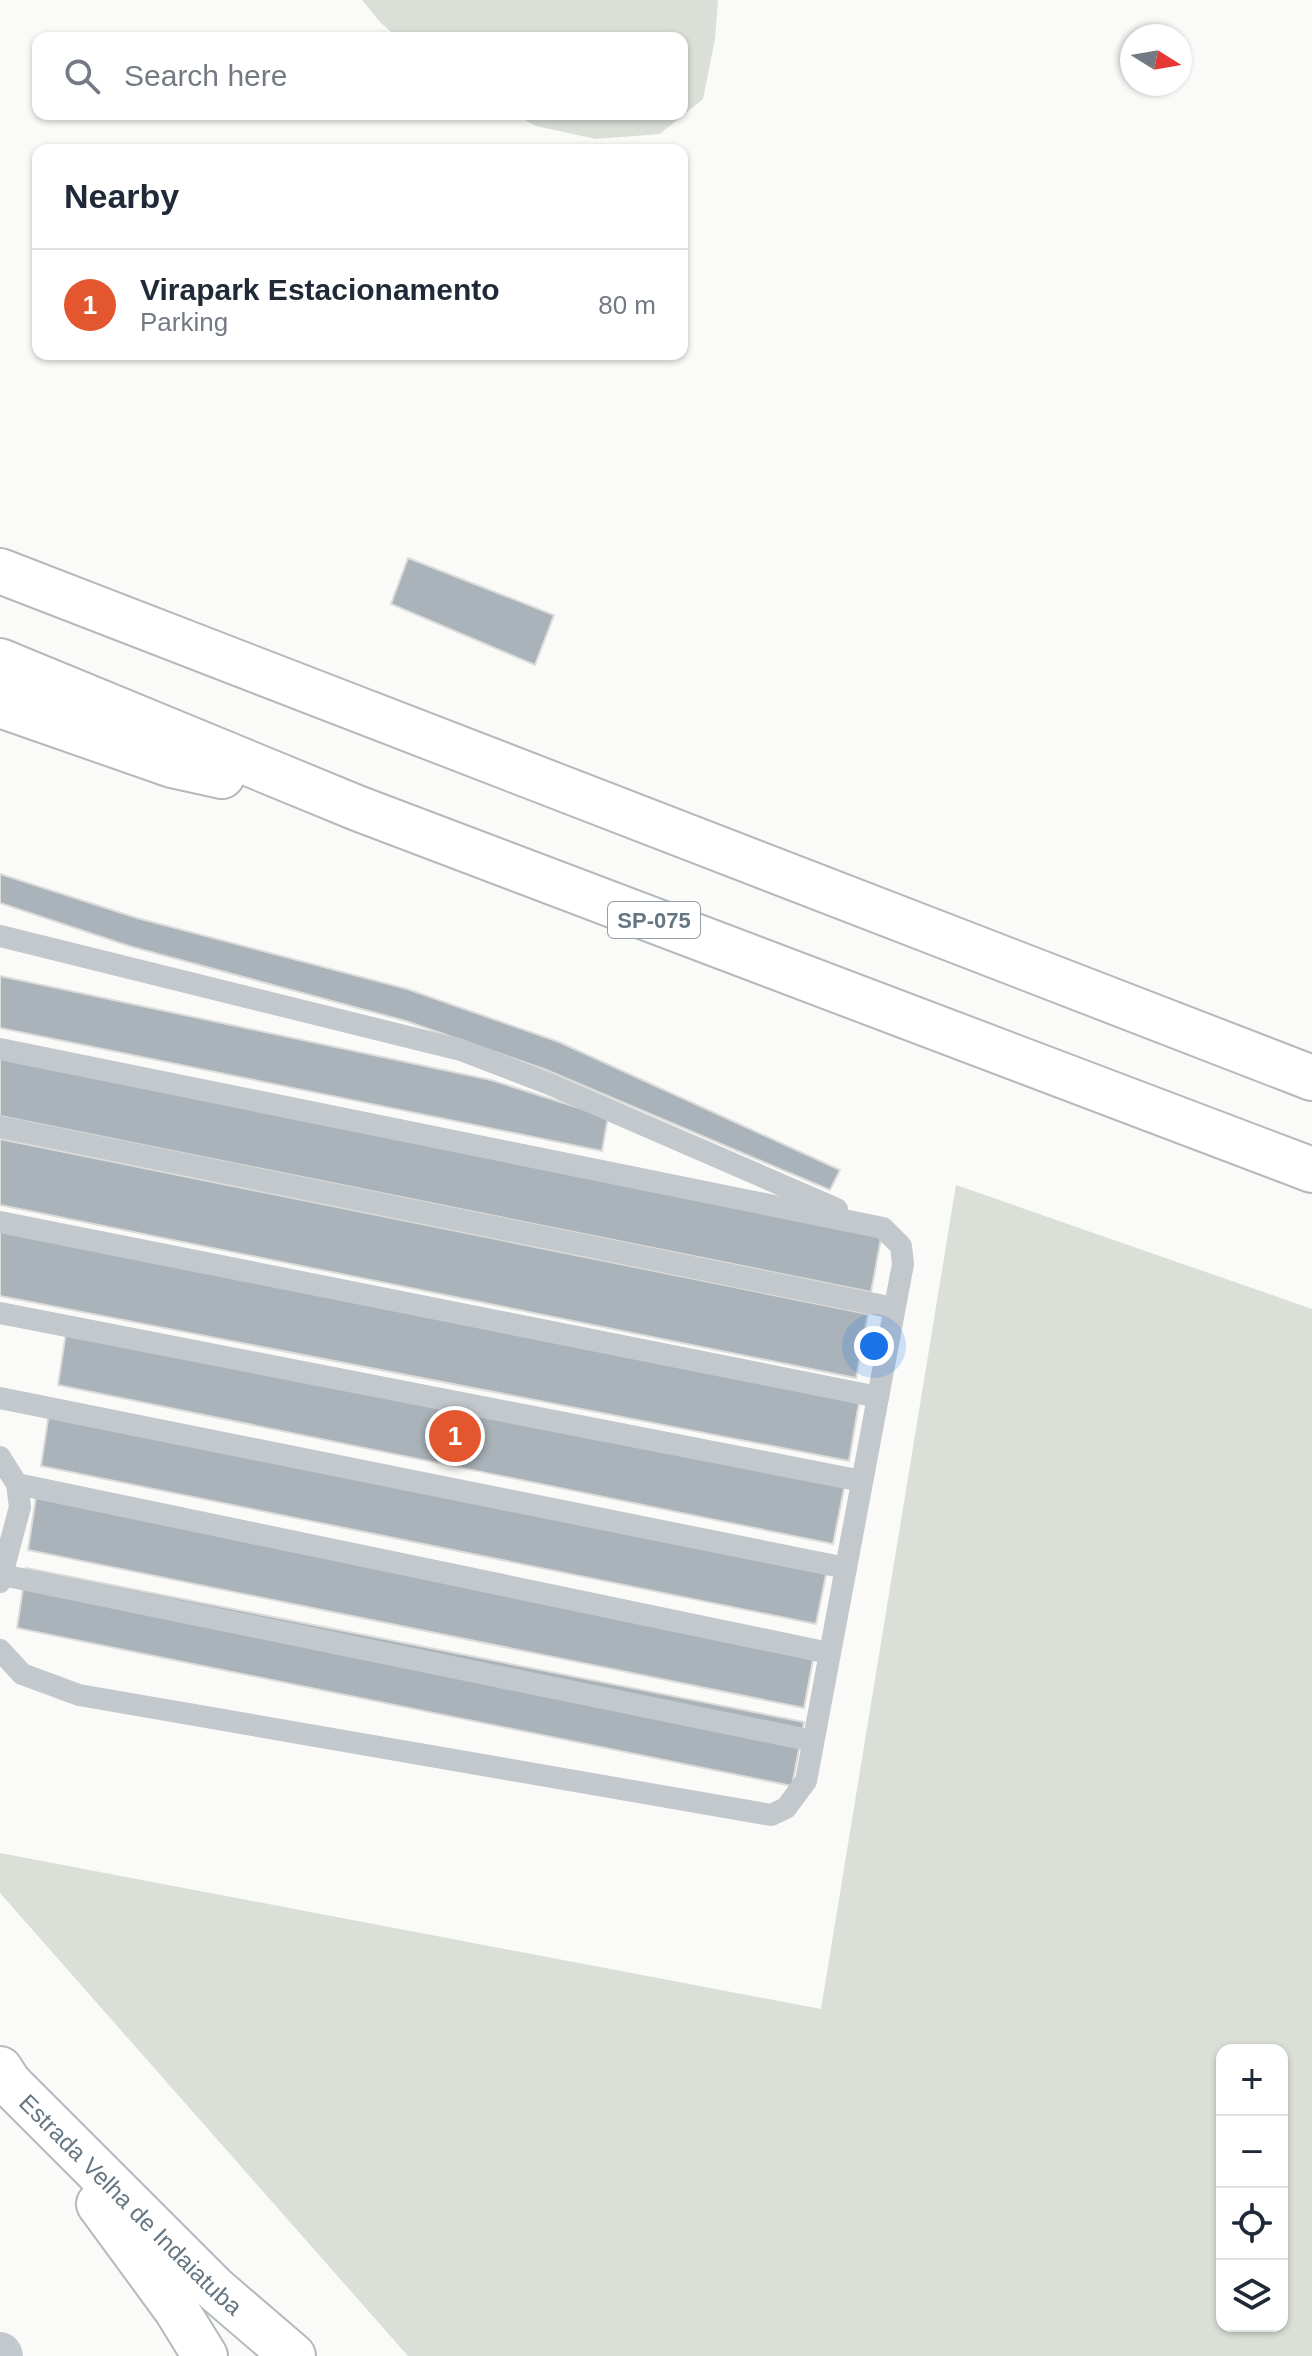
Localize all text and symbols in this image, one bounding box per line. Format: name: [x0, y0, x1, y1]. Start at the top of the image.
north arrow: [1120, 24, 1192, 96]
search box: [32, 32, 688, 120]
icon: search: [60, 54, 104, 98]
text: Search here: [124, 59, 287, 92]
text: Nearby: [64, 177, 179, 215]
text: Virapark Estacionamento: [140, 273, 500, 306]
text: 1: [83, 290, 97, 320]
text: 80 m: [598, 290, 656, 320]
text: Parking: [140, 307, 228, 337]
road number: SP-075: [608, 902, 700, 938]
your location: [854, 1326, 894, 1366]
pin: 1: [429, 1406, 481, 1466]
map controls: [1216, 2044, 1288, 2332]
button: +: [1216, 2044, 1288, 2116]
street label: Estrada Velha de Indaiatuba: [14, 2088, 248, 2320]
button: −: [1216, 2116, 1288, 2188]
button: locate: [1216, 2188, 1288, 2260]
button: layers: [1216, 2260, 1288, 2332]

